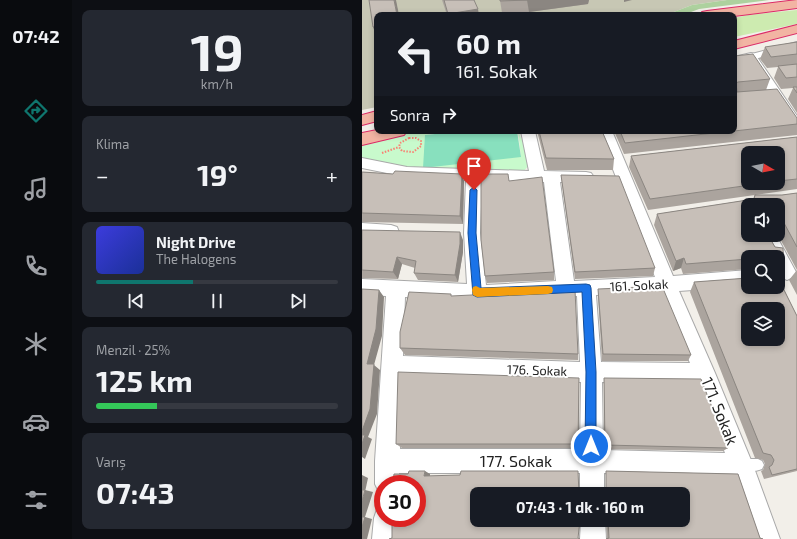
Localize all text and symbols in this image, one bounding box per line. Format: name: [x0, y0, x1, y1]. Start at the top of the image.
text: 19: [190, 19, 244, 81]
text: 07:42: [12, 25, 60, 47]
text: 60 m: [456, 26, 521, 60]
icon: left: [390, 28, 442, 80]
text: 161. Sokak: [456, 60, 537, 82]
text: km/h: [201, 76, 233, 92]
icon: directions: [22, 97, 50, 125]
icon: right: [438, 104, 460, 126]
text: Sonra: [390, 106, 430, 124]
text: Klima: [96, 136, 129, 152]
north arrow: [741, 146, 785, 190]
map controls: [741, 146, 785, 346]
pin: [457, 149, 491, 190]
icon: arrive: [463, 155, 485, 177]
text: 19°: [197, 156, 238, 192]
text: −: [96, 162, 109, 188]
text: +: [326, 162, 338, 188]
icon: music: [22, 175, 50, 203]
button: sound: [741, 198, 785, 242]
text: Night Drive: [156, 233, 236, 251]
button: search: [741, 250, 785, 294]
text: The Halogens: [156, 251, 236, 267]
icon: phone: [22, 252, 50, 280]
street label: 161. Sokak: [609, 275, 669, 295]
icon: previous: [125, 290, 147, 312]
icon: pause: [206, 290, 228, 312]
icon: next: [287, 290, 309, 312]
button: layers: [741, 302, 785, 346]
icon: climate: [22, 330, 50, 358]
text: Menzil · 25%: [96, 342, 170, 358]
street label: 176. Sokak: [507, 361, 568, 379]
text: 125 km: [96, 362, 193, 398]
street label: 171. Sokak: [698, 374, 743, 447]
icon: car: [22, 408, 50, 436]
position arrow: [570, 425, 612, 467]
street label: 177. Sokak: [480, 451, 552, 470]
text: Varış: [96, 454, 126, 470]
text: 07:43: [96, 474, 175, 510]
speed limit sign: 30: [374, 475, 426, 527]
icon: filters: [22, 486, 50, 514]
text: 07:43 · 1 dk · 160 m: [516, 498, 644, 516]

